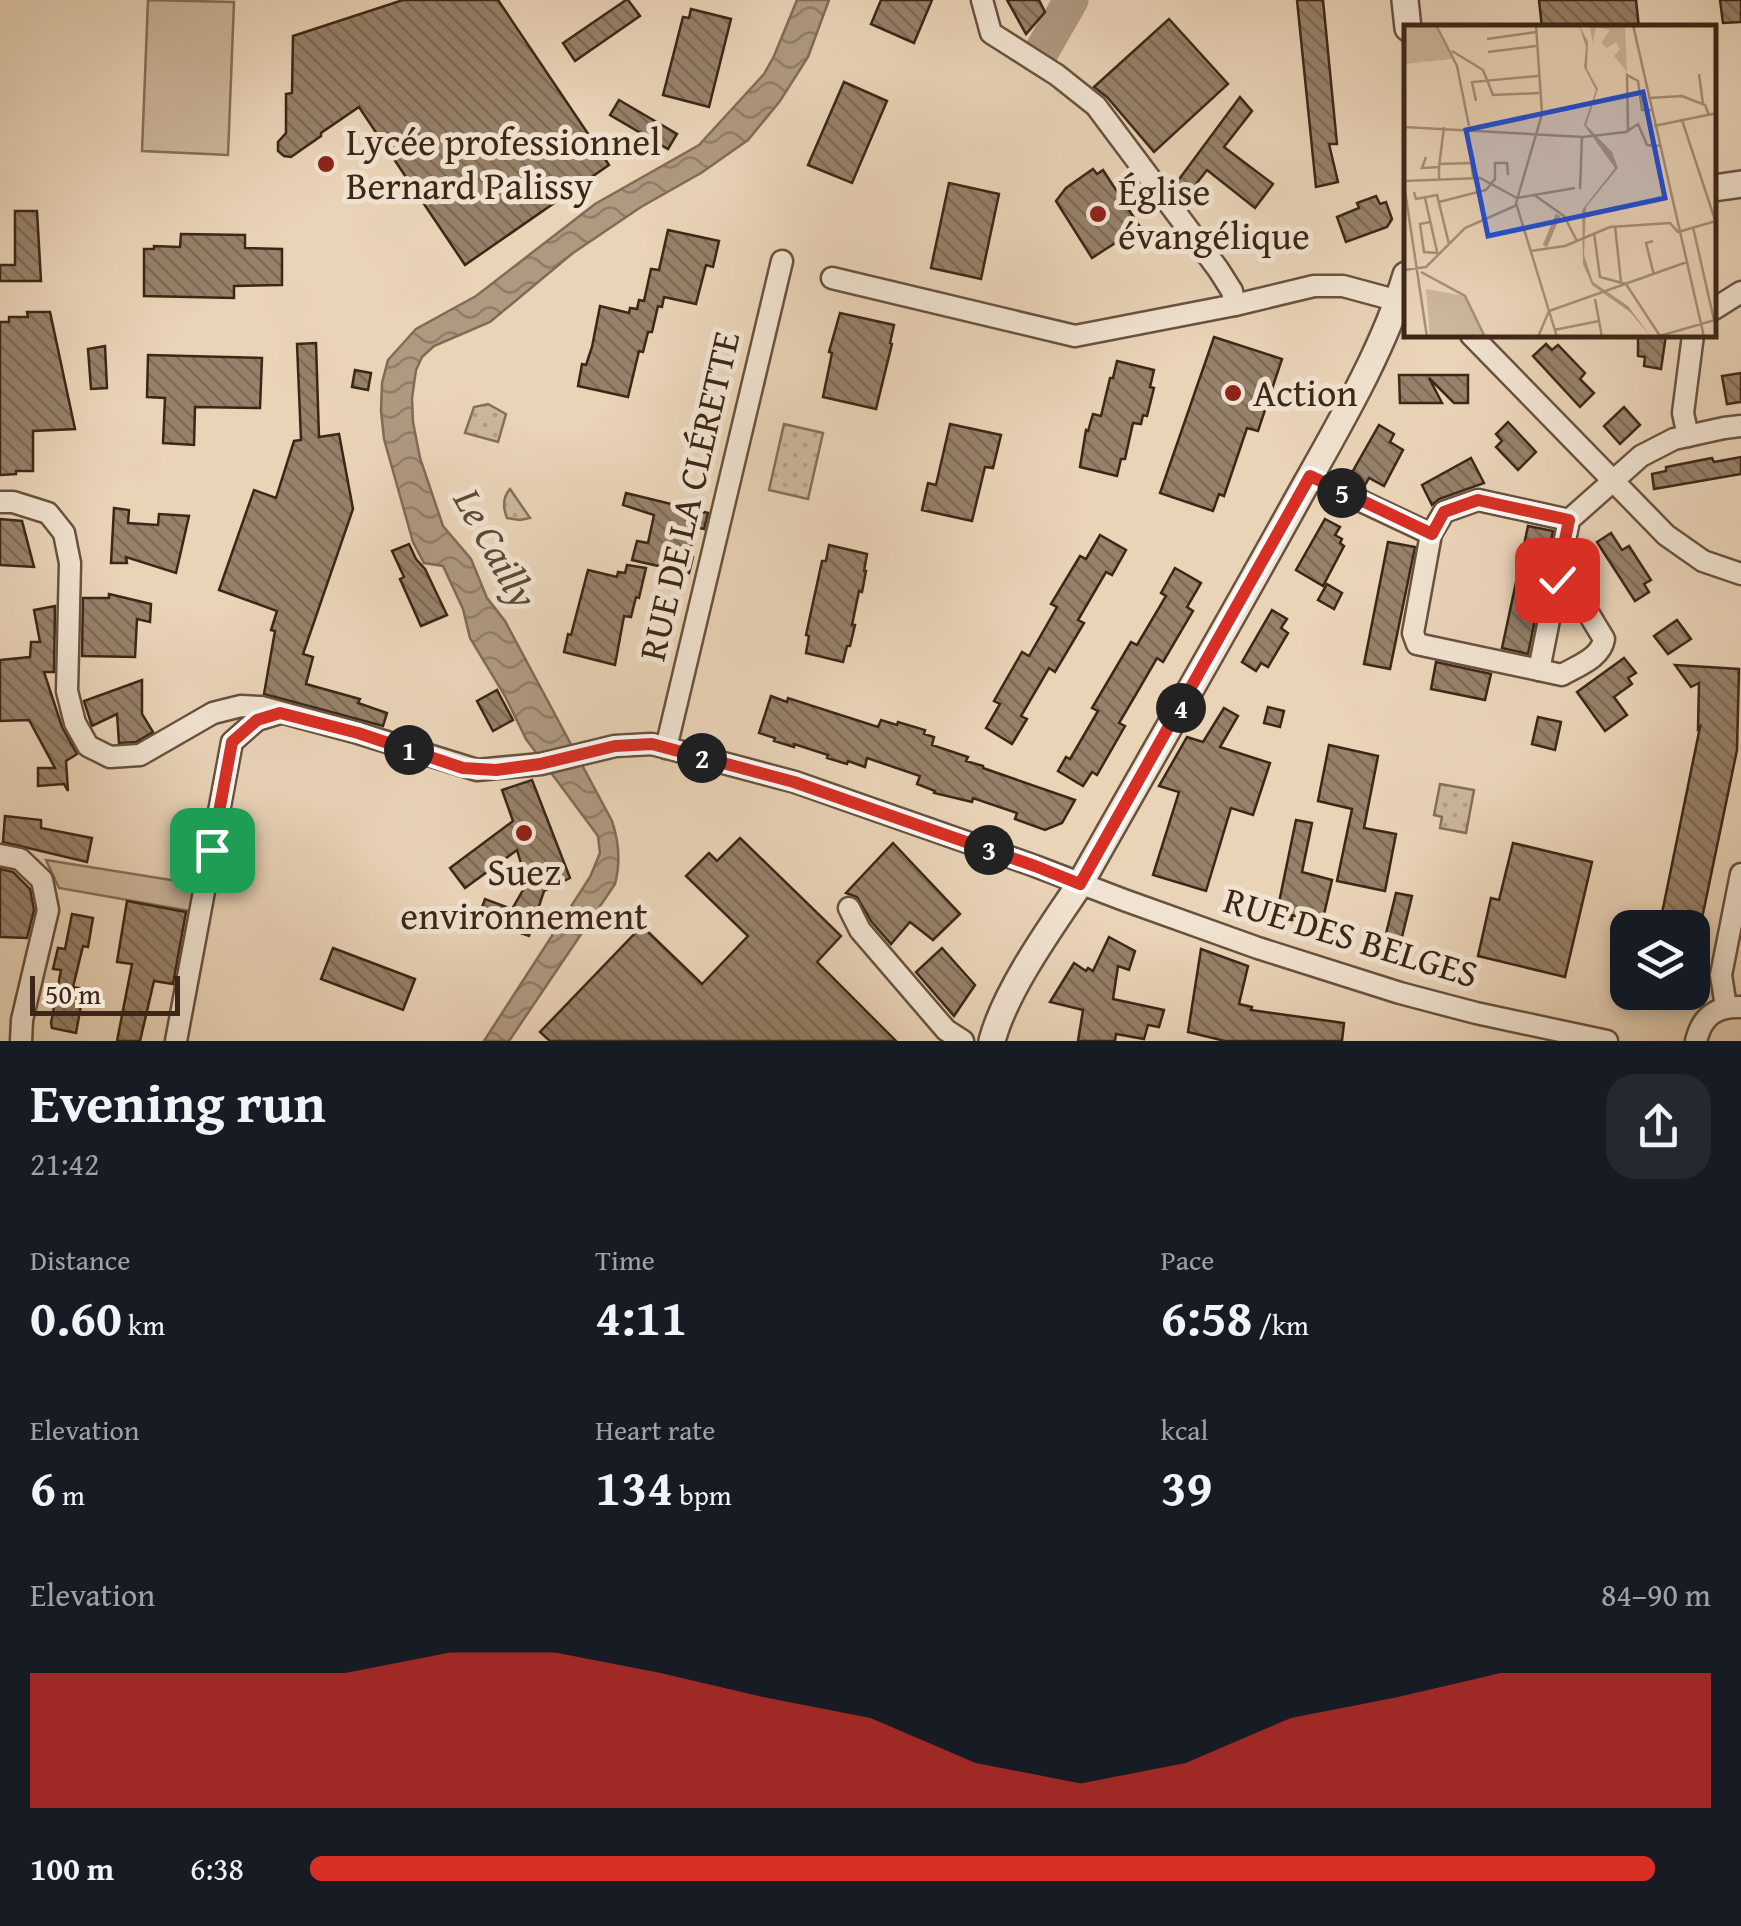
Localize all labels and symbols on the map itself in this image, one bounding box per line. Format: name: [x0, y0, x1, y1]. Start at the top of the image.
inset map: [1404, 25, 1716, 338]
place label: Lycée professionnel Bernard Palissy: [346, 113, 661, 213]
marker: Lycée professionnel Bernard Palissy: [315, 153, 337, 175]
place label: Église évangélique: [1118, 163, 1310, 263]
marker: Église évangélique: [1087, 203, 1109, 225]
street label: RUE DE LA CLÉRETTE: [623, 326, 753, 666]
place label: Action: [1253, 364, 1358, 420]
marker: Action: [1222, 382, 1244, 404]
pin: 5: [1317, 468, 1367, 518]
water label: Le Cailly: [439, 476, 554, 618]
pin: [1515, 538, 1600, 623]
pin: 4: [1156, 683, 1206, 733]
pin: 1: [384, 725, 434, 775]
pin: 2: [677, 733, 727, 783]
pin: [170, 808, 255, 893]
marker: Suez environnement: [513, 822, 535, 844]
pin: 3: [964, 825, 1014, 875]
place label: Suez environnement: [400, 843, 648, 943]
street label: RUE DES BELGES: [1217, 871, 1485, 1001]
scale bar: [30, 971, 180, 1016]

